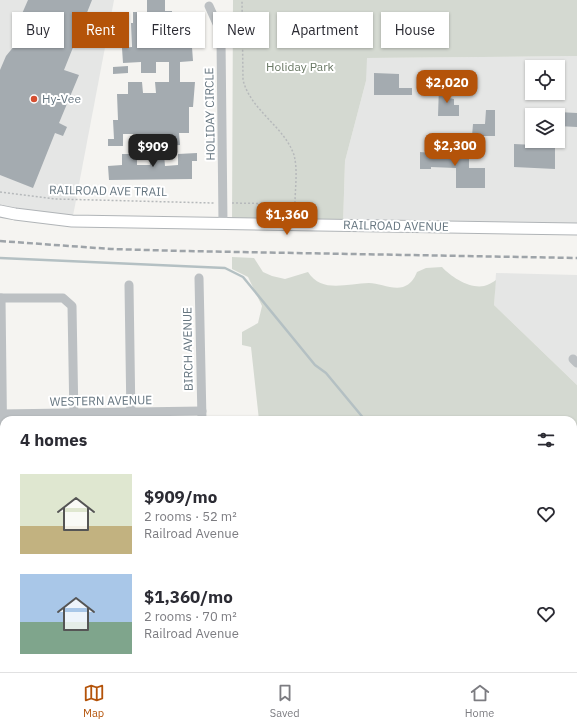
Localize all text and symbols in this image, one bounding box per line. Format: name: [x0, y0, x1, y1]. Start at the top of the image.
chip: Buy: [12, 12, 64, 48]
chip: Rent: [72, 12, 129, 48]
chip: Filters: [137, 12, 205, 48]
chip: New: [213, 12, 269, 48]
chip: Apartment: [277, 12, 373, 48]
chip: House: [381, 12, 449, 48]
park label: Holiday Park: [266, 59, 335, 74]
map controls: [525, 60, 565, 148]
button: locate: [525, 60, 565, 100]
street label: HOLIDAY CIRCLE: [201, 67, 218, 161]
pin: $2,020: [414, 70, 480, 104]
text: $2,020: [425, 74, 469, 91]
place label: Hy-Vee: [42, 91, 81, 106]
marker: Hy-Vee: [29, 94, 39, 104]
button: layers: [525, 108, 565, 148]
pin: $2,300: [422, 133, 488, 167]
pin: $909: [129, 134, 177, 168]
text: $2,300: [433, 137, 477, 154]
text: $909: [137, 138, 169, 155]
street label: RAILROAD AVE TRAIL: [49, 182, 167, 199]
pin: $1,360: [254, 202, 320, 236]
text: $1,360: [265, 206, 309, 223]
street label: RAILROAD AVENUE: [343, 217, 449, 234]
street label: BIRCH AVENUE: [179, 307, 196, 391]
street label: WESTERN AVENUE: [50, 392, 152, 409]
text: 4 homes: [20, 429, 87, 451]
icon: filters: [535, 429, 557, 451]
text: $909/mo: [144, 486, 217, 508]
icon: home: [52, 490, 100, 538]
icon: heart: [535, 503, 557, 525]
text: 2 rooms · 52 m²: [144, 508, 237, 525]
text: Railroad Avenue: [144, 525, 239, 542]
text: $1,360/mo: [144, 586, 233, 608]
icon: home: [52, 590, 100, 638]
icon: heart: [535, 603, 557, 625]
text: 2 rooms · 70 m²: [144, 608, 237, 625]
text: Railroad Avenue: [144, 625, 239, 642]
tab: Map: [83, 682, 105, 720]
tab: Saved: [270, 682, 300, 720]
tab: Home: [465, 682, 494, 720]

